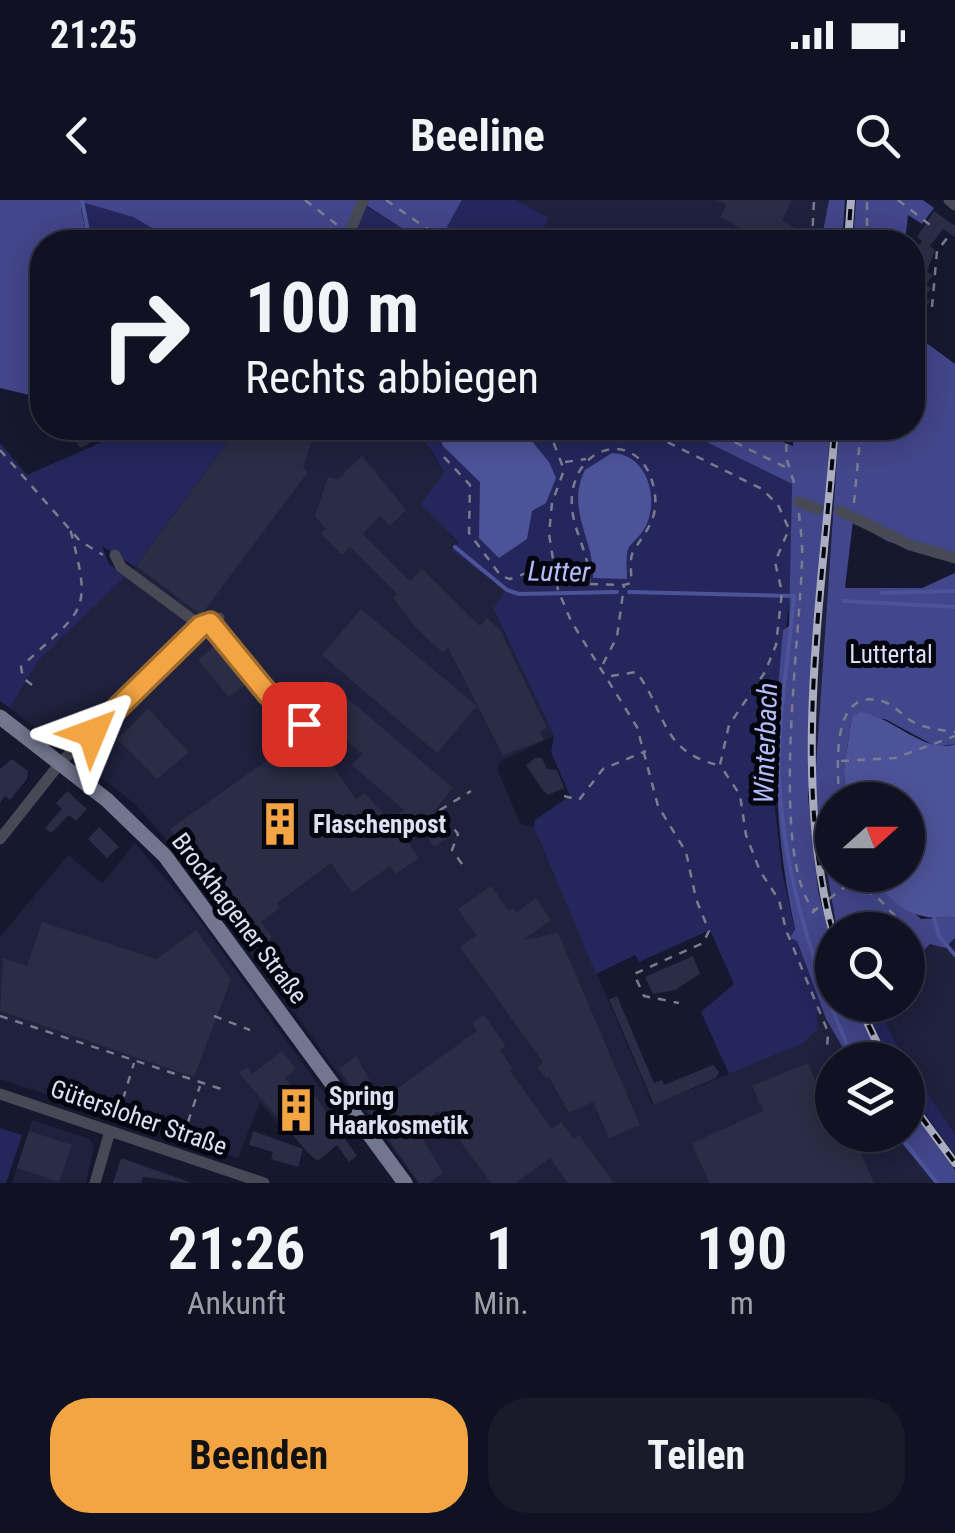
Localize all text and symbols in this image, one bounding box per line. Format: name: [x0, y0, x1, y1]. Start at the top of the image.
text: 21:25: [50, 13, 137, 57]
icon: back: [50, 108, 105, 163]
icon: search: [850, 108, 905, 163]
text: Beeline: [410, 109, 545, 162]
text: 100 m: [245, 267, 419, 349]
icon: right: [80, 270, 210, 400]
text: Rechts abbiegen: [245, 351, 539, 404]
water label: Lutter: [527, 554, 591, 589]
park label: Luttertal: [849, 640, 933, 669]
position arrow: [40, 681, 144, 785]
pin: [262, 682, 347, 767]
water label: Winterbach: [747, 682, 784, 804]
icon: arrive: [277, 697, 332, 752]
north arrow: [815, 782, 925, 892]
map controls: [815, 782, 925, 1152]
building icon: Flaschenpost: [256, 800, 304, 848]
place label: Flaschenpost: [313, 810, 447, 839]
street label: Brockhagener Straße: [166, 827, 313, 1009]
button: search: [815, 912, 925, 1022]
button: layers: [815, 1042, 925, 1152]
street label: Gütersloher Straße: [47, 1074, 231, 1161]
place label: Spring Haarkosmetik: [329, 1082, 468, 1140]
building icon: Spring Haarkosmetik: [272, 1086, 320, 1134]
text: 21:26: [168, 1213, 305, 1284]
text: 1: [486, 1213, 516, 1284]
text: 190: [696, 1213, 787, 1284]
text: Ankunft: [187, 1284, 286, 1322]
text: Min.: [473, 1284, 529, 1322]
text: m: [730, 1284, 754, 1322]
button: Beenden: [50, 1398, 468, 1513]
button: Teilen: [488, 1398, 905, 1513]

